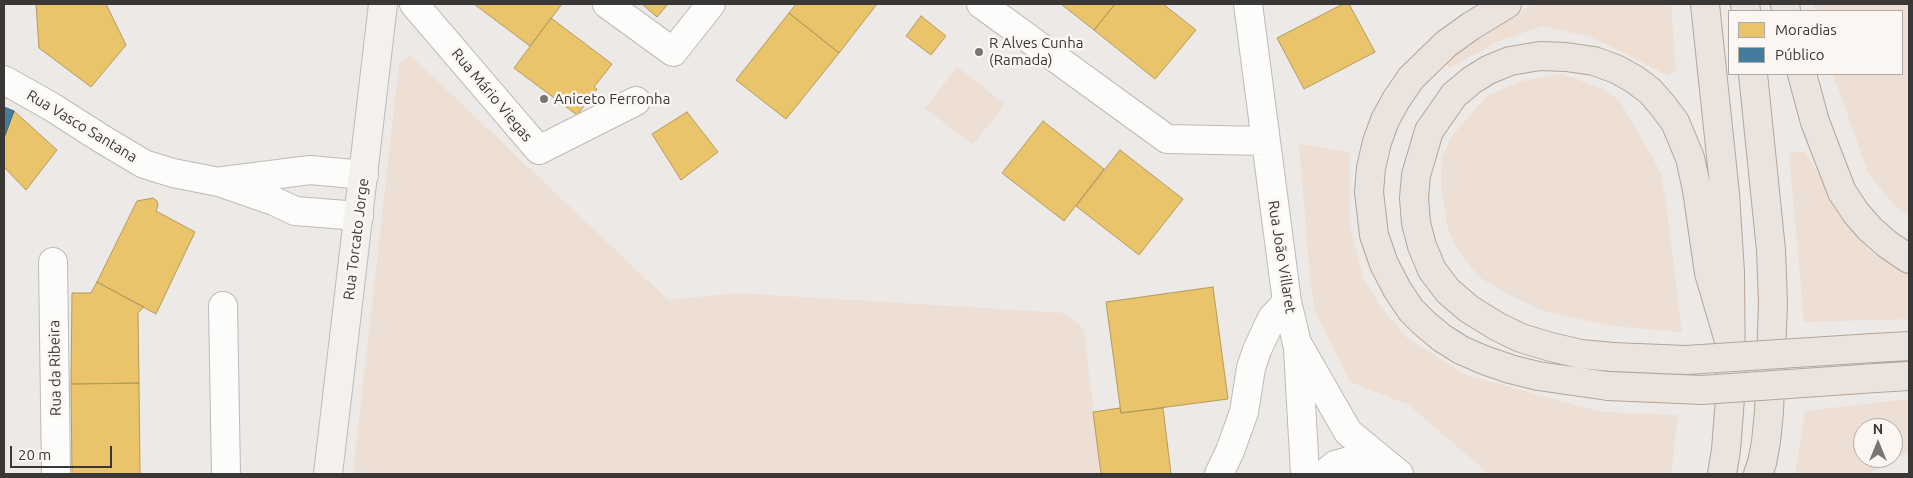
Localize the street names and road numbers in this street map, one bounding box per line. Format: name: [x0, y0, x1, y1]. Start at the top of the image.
street label: Rua Mário Viegas: [448, 45, 536, 145]
street label: Rua Vasco Santana: [23, 86, 141, 166]
street label: Rua Torcato Jorge: [340, 177, 372, 301]
street label: Rua João Villaret: [1264, 199, 1300, 315]
street label: Rua da Ribeira: [45, 320, 65, 416]

